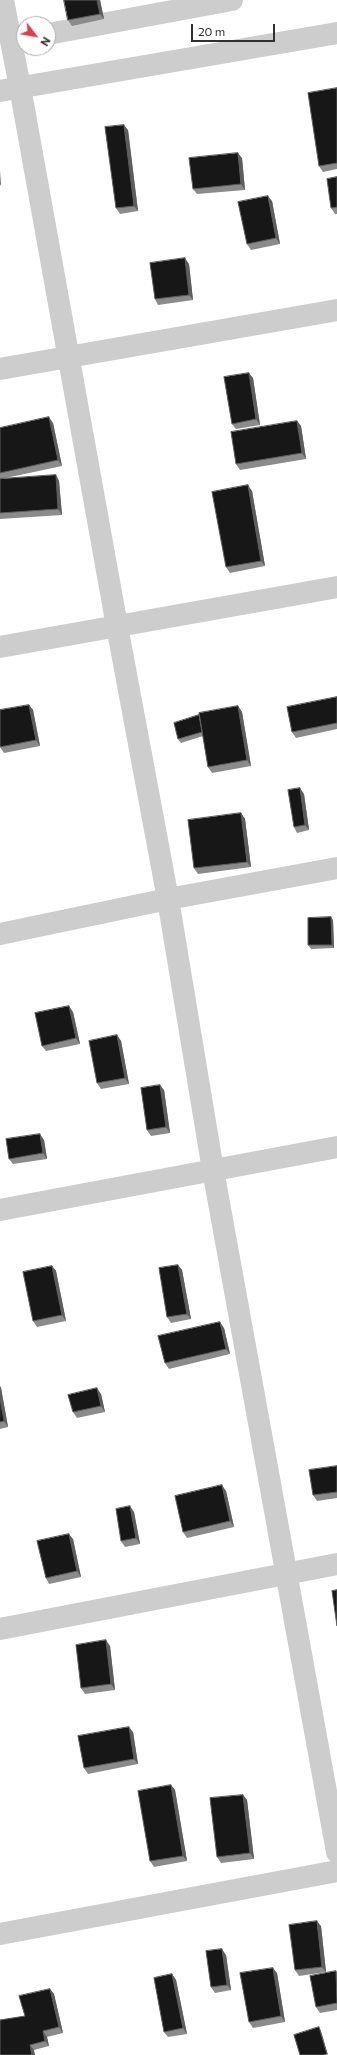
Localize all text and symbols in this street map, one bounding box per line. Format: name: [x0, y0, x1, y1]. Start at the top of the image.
north arrow: [16, 16, 56, 56]
scale bar: [193, 16, 277, 42]
text: 20 m: [198, 24, 225, 38]
text: N: [38, 35, 54, 49]

